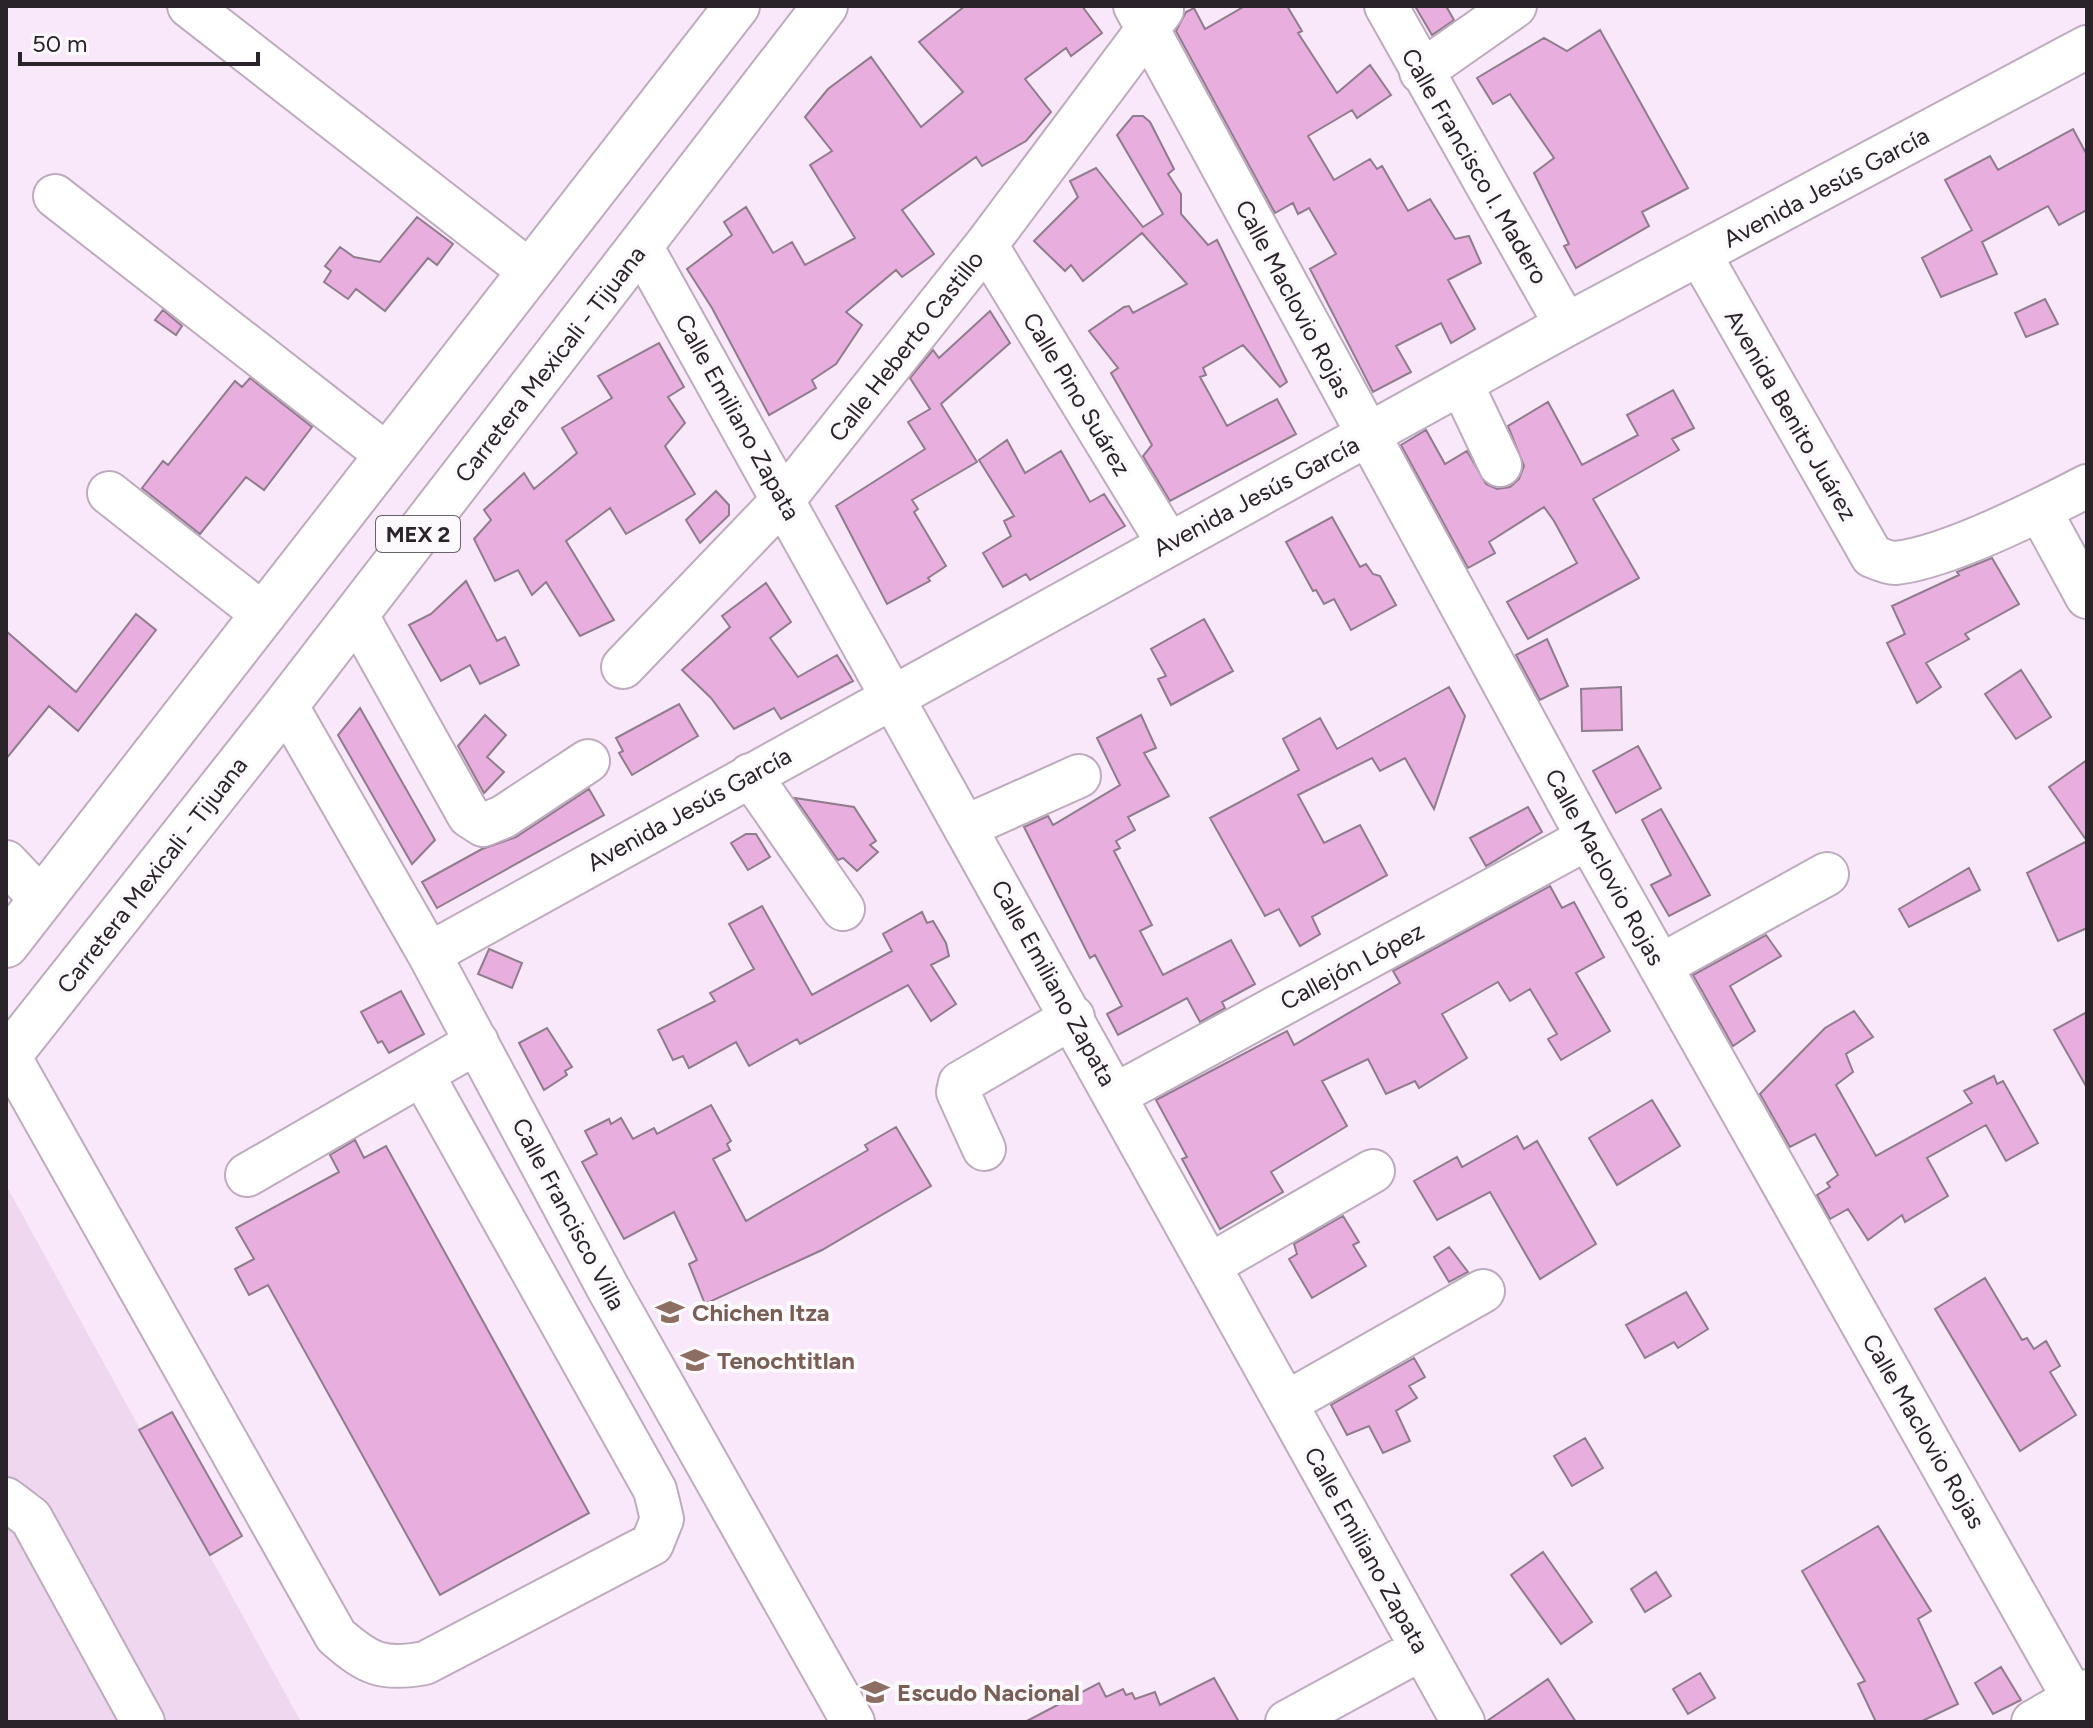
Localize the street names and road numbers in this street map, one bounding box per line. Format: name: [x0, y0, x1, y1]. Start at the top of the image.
street label: Calle Francisco I. Madero: [1396, 43, 1554, 289]
street label: Avenida Jesús García: [1718, 120, 1934, 254]
street label: Calle Maclovio Rojas: [1229, 195, 1359, 403]
street label: Carretera Mexicali - Tijuana: [449, 240, 651, 488]
street label: Calle Heberto Castillo: [822, 245, 990, 447]
street label: Avenida Benito Juárez: [1719, 304, 1863, 526]
street label: Calle Pino Suárez: [1017, 307, 1137, 481]
street label: Calle Emiliano Zapata: [669, 309, 807, 525]
street label: Avenida Jesús García: [1148, 429, 1364, 563]
road number: MEX 2: [376, 516, 460, 552]
street label: Avenida Jesús García: [582, 741, 796, 877]
street label: Carretera Mexicali - Tijuana: [51, 751, 253, 999]
street label: Calle Maclovio Rojas: [1539, 764, 1671, 970]
street label: Calle Emiliano Zapata: [985, 875, 1123, 1091]
street label: Callejón López: [1275, 916, 1429, 1016]
street label: Calle Francisco Villa: [506, 1113, 632, 1315]
street label: Calle Maclovio Rojas: [1856, 1328, 1992, 1534]
street label: Calle Emiliano Zapata: [1298, 1442, 1436, 1658]

